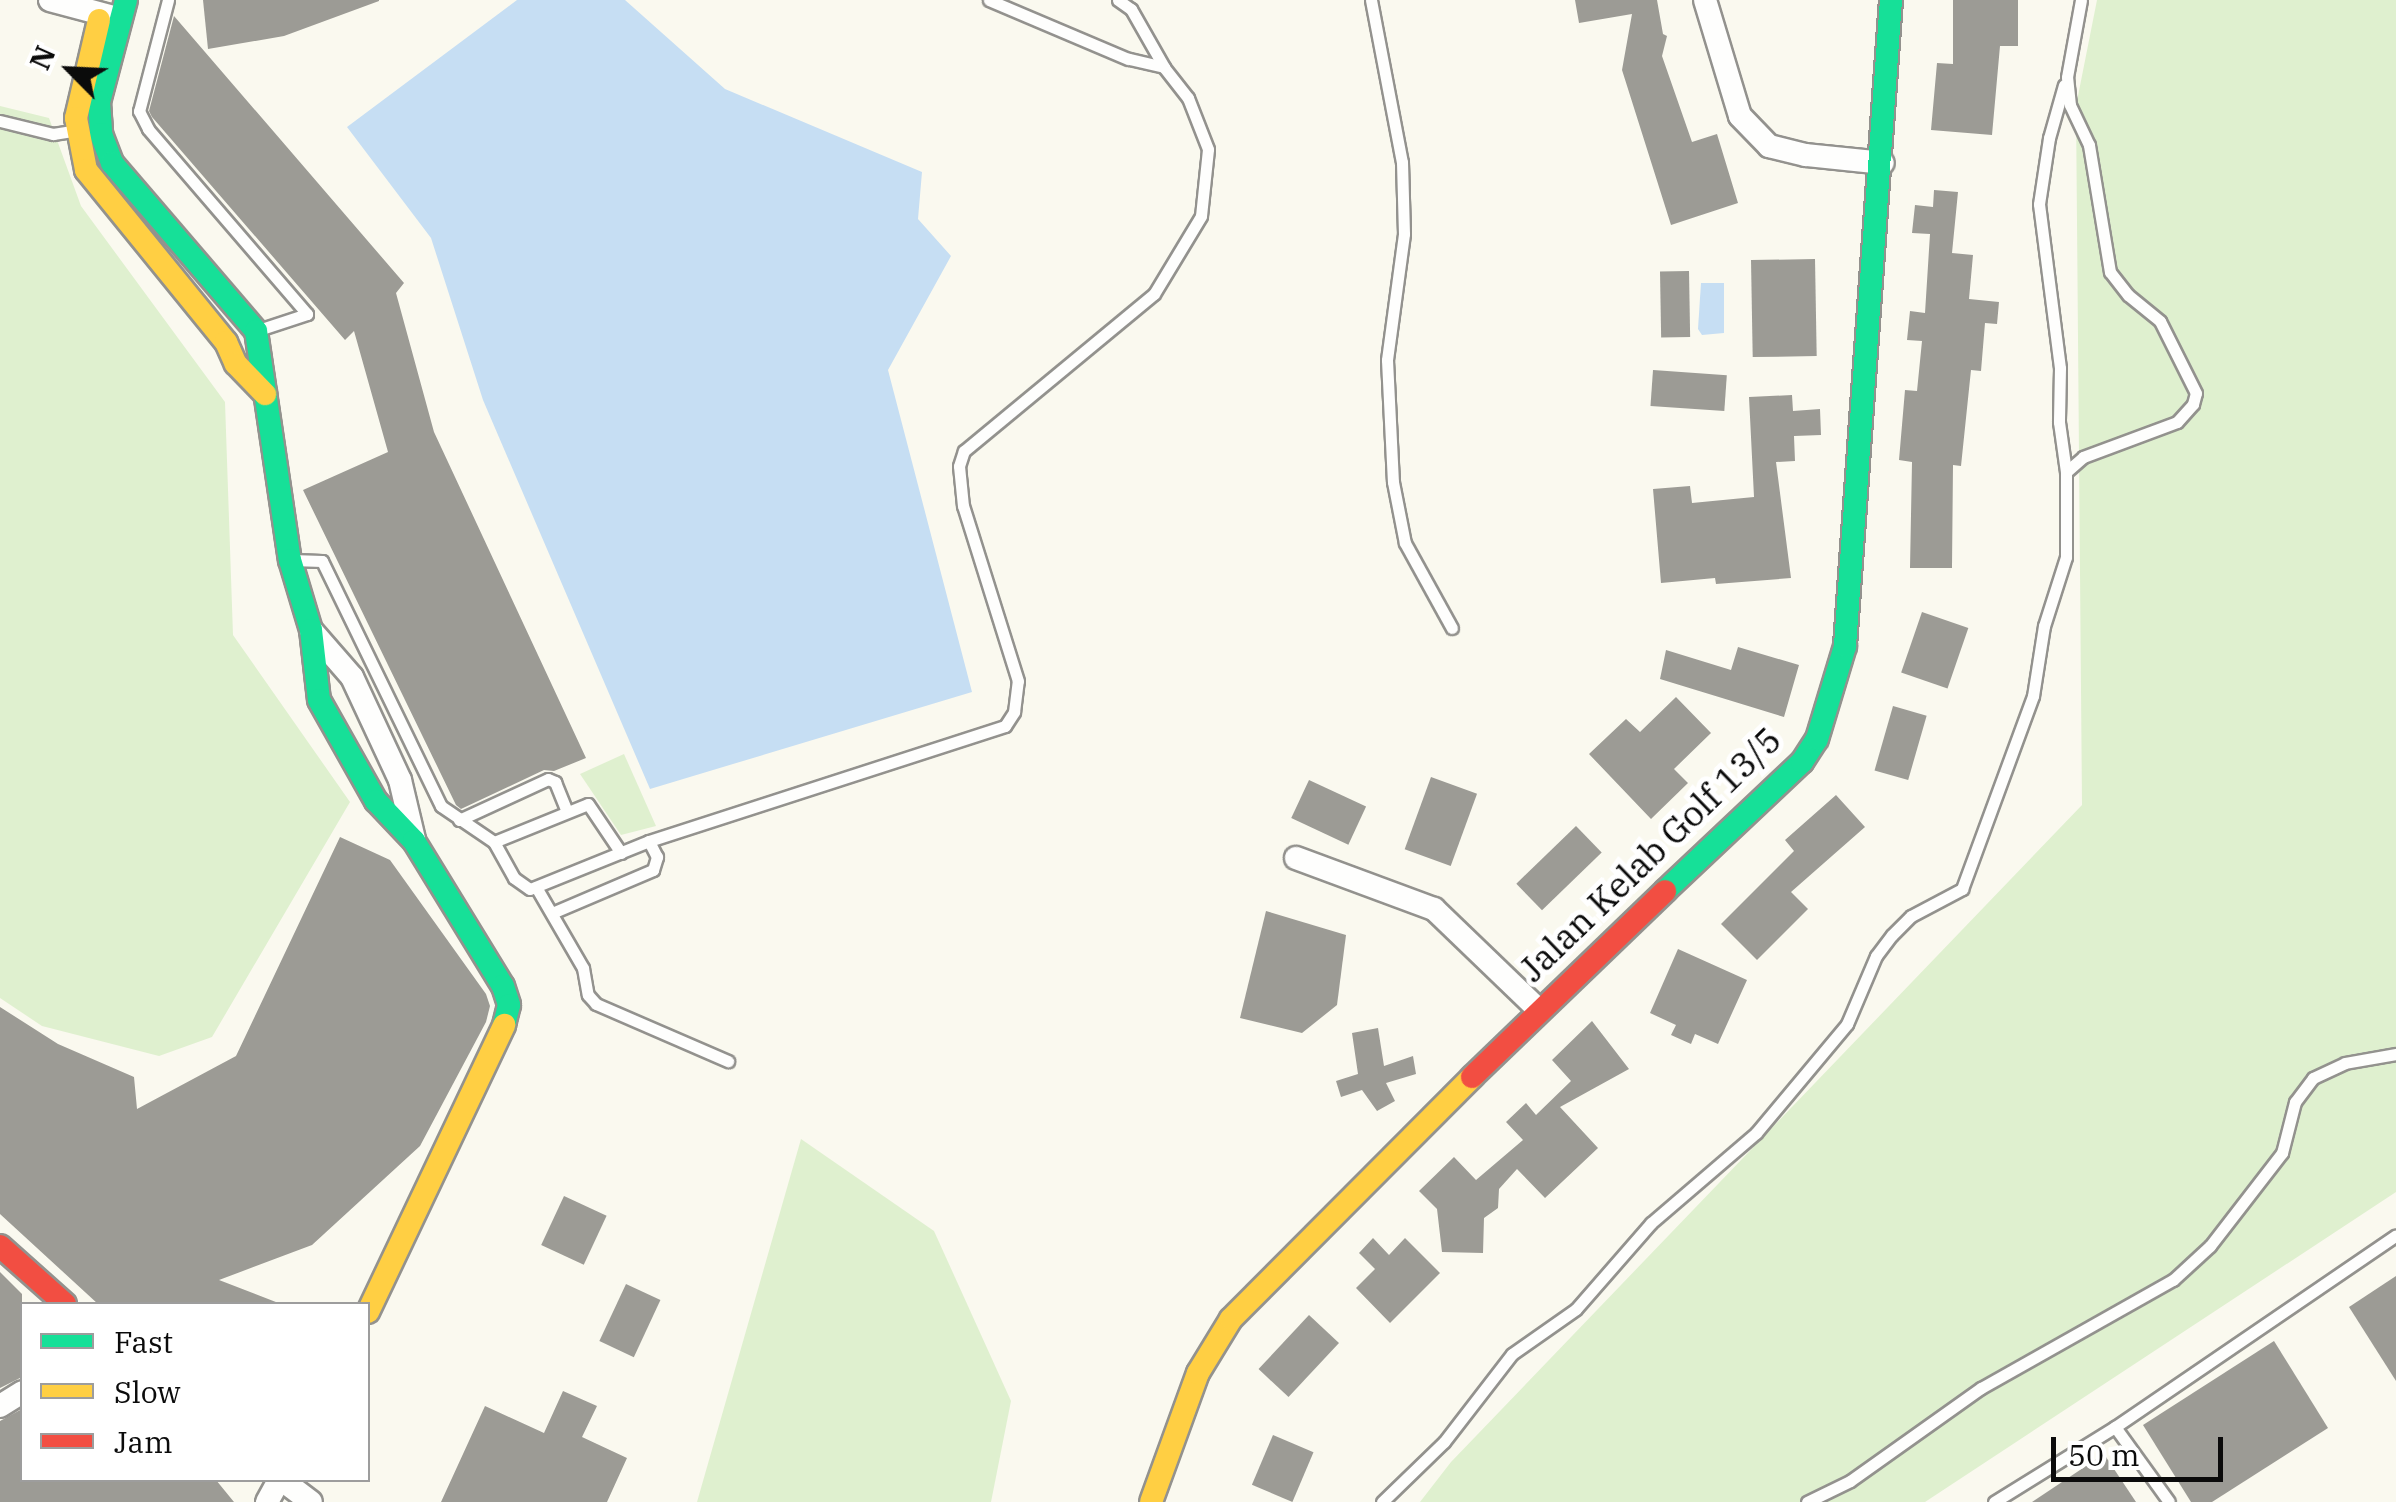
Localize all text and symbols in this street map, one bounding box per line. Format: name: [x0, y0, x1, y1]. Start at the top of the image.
north arrow: [20, 20, 120, 120]
text: N: [21, 40, 64, 75]
street label: Jalan Kelab Golf 13/5: [1510, 718, 1790, 990]
legend: [20, 1302, 370, 1482]
text: Fast: [114, 1322, 173, 1361]
text: Slow: [114, 1372, 181, 1411]
scale bar: [2056, 1417, 2228, 1479]
text: Jam: [114, 1422, 173, 1461]
text: 50 m: [2068, 1435, 2140, 1474]

